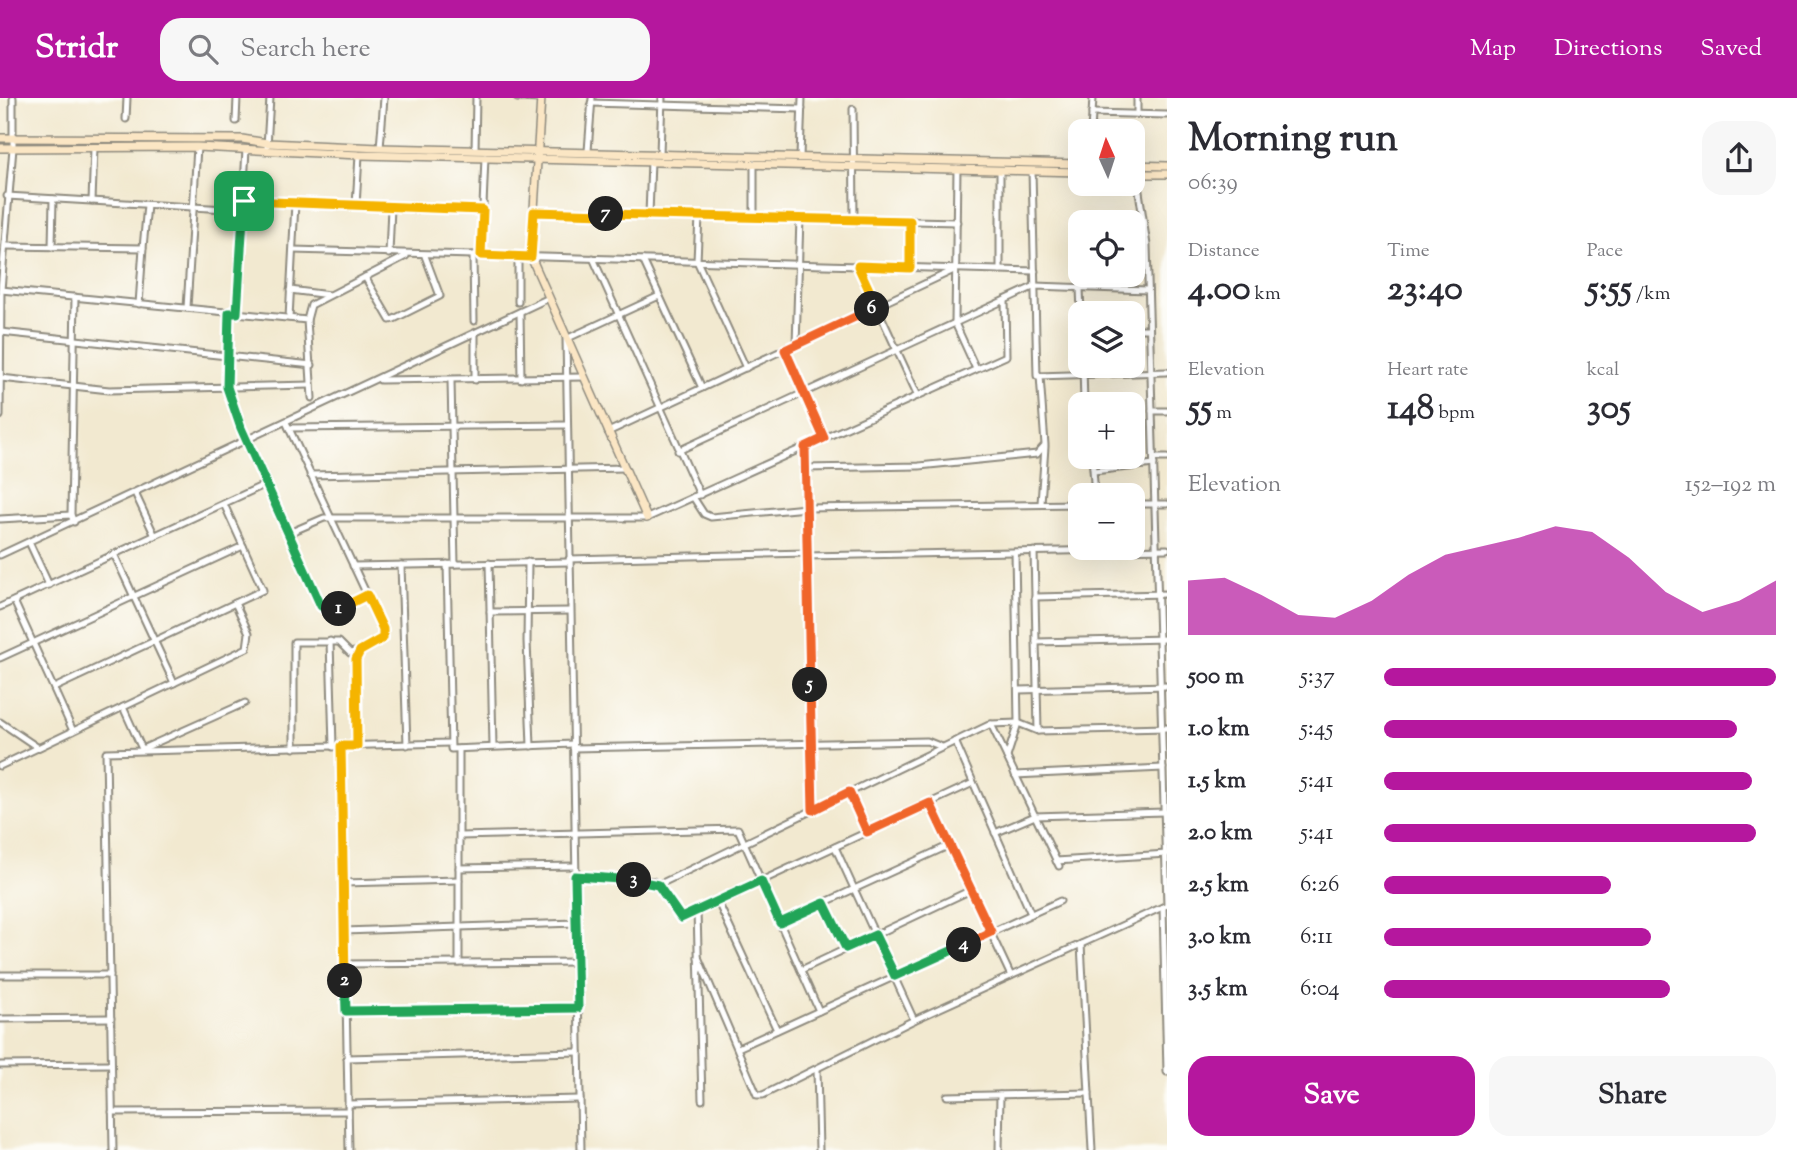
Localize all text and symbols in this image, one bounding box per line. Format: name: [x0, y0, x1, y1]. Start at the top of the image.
search box: [160, 18, 650, 81]
text: Stridr: [35, 25, 118, 73]
icon: search: [184, 30, 222, 68]
text: Search here: [240, 31, 371, 68]
text: Map: [1470, 32, 1516, 66]
text: Directions: [1554, 32, 1662, 66]
text: Saved: [1700, 32, 1762, 66]
text: Morning run: [1188, 114, 1398, 168]
north arrow: [1068, 119, 1144, 196]
map controls: [1068, 119, 1145, 560]
button: share: [1702, 121, 1776, 195]
text: 06:39: [1188, 167, 1238, 200]
pin: [214, 171, 274, 231]
icon: arrive: [225, 182, 263, 220]
pin: 7: [588, 197, 624, 232]
text: 7: [601, 200, 610, 227]
button: locate: [1068, 210, 1145, 287]
text: Distance: [1188, 238, 1260, 265]
text: Time: [1387, 238, 1430, 265]
text: Pace: [1587, 238, 1623, 265]
text: 4.00: [1188, 265, 1251, 316]
text: 23:40: [1387, 265, 1463, 316]
text: 5:55: [1587, 265, 1632, 316]
text: km: [1251, 281, 1281, 308]
text: /km: [1632, 281, 1670, 308]
pin: 6: [854, 292, 890, 326]
text: 6: [867, 295, 876, 322]
button: layers: [1068, 301, 1145, 378]
text: Elevation: [1188, 357, 1265, 384]
text: Heart rate: [1387, 357, 1468, 384]
text: kcal: [1587, 357, 1619, 384]
text: 55: [1188, 384, 1212, 435]
text: 148: [1387, 384, 1434, 435]
text: 305: [1587, 384, 1631, 435]
button: +: [1068, 392, 1145, 469]
text: m: [1212, 400, 1232, 427]
text: bpm: [1434, 400, 1475, 427]
text: Elevation: [1188, 469, 1281, 502]
text: 152–192 m: [1685, 469, 1776, 502]
button: −: [1068, 483, 1145, 560]
pin: 1: [322, 592, 356, 626]
text: 1: [335, 595, 342, 622]
text: 500 m: [1188, 661, 1244, 694]
text: 5:37: [1300, 661, 1335, 694]
pin: 5: [792, 668, 828, 702]
text: 5: [806, 671, 813, 698]
text: 1.0 km: [1188, 713, 1250, 746]
text: 5:45: [1300, 713, 1333, 746]
text: 1.5 km: [1188, 765, 1246, 798]
text: 5:41: [1300, 765, 1333, 798]
text: 2.0 km: [1188, 817, 1253, 850]
text: 5:41: [1300, 817, 1333, 850]
pin: 3: [616, 862, 652, 898]
text: 3: [630, 866, 637, 893]
text: 2.5 km: [1188, 869, 1249, 902]
text: 6:26: [1300, 869, 1339, 902]
text: 3.0 km: [1188, 921, 1251, 954]
text: 6:11: [1300, 921, 1333, 954]
pin: 4: [946, 928, 982, 962]
text: 4: [959, 931, 968, 958]
pin: 2: [328, 964, 362, 998]
text: 2: [340, 967, 349, 994]
text: 3.5 km: [1188, 973, 1247, 1006]
text: 6:04: [1300, 973, 1340, 1006]
button: Save: [1188, 1056, 1475, 1136]
button: Share: [1489, 1056, 1776, 1136]

